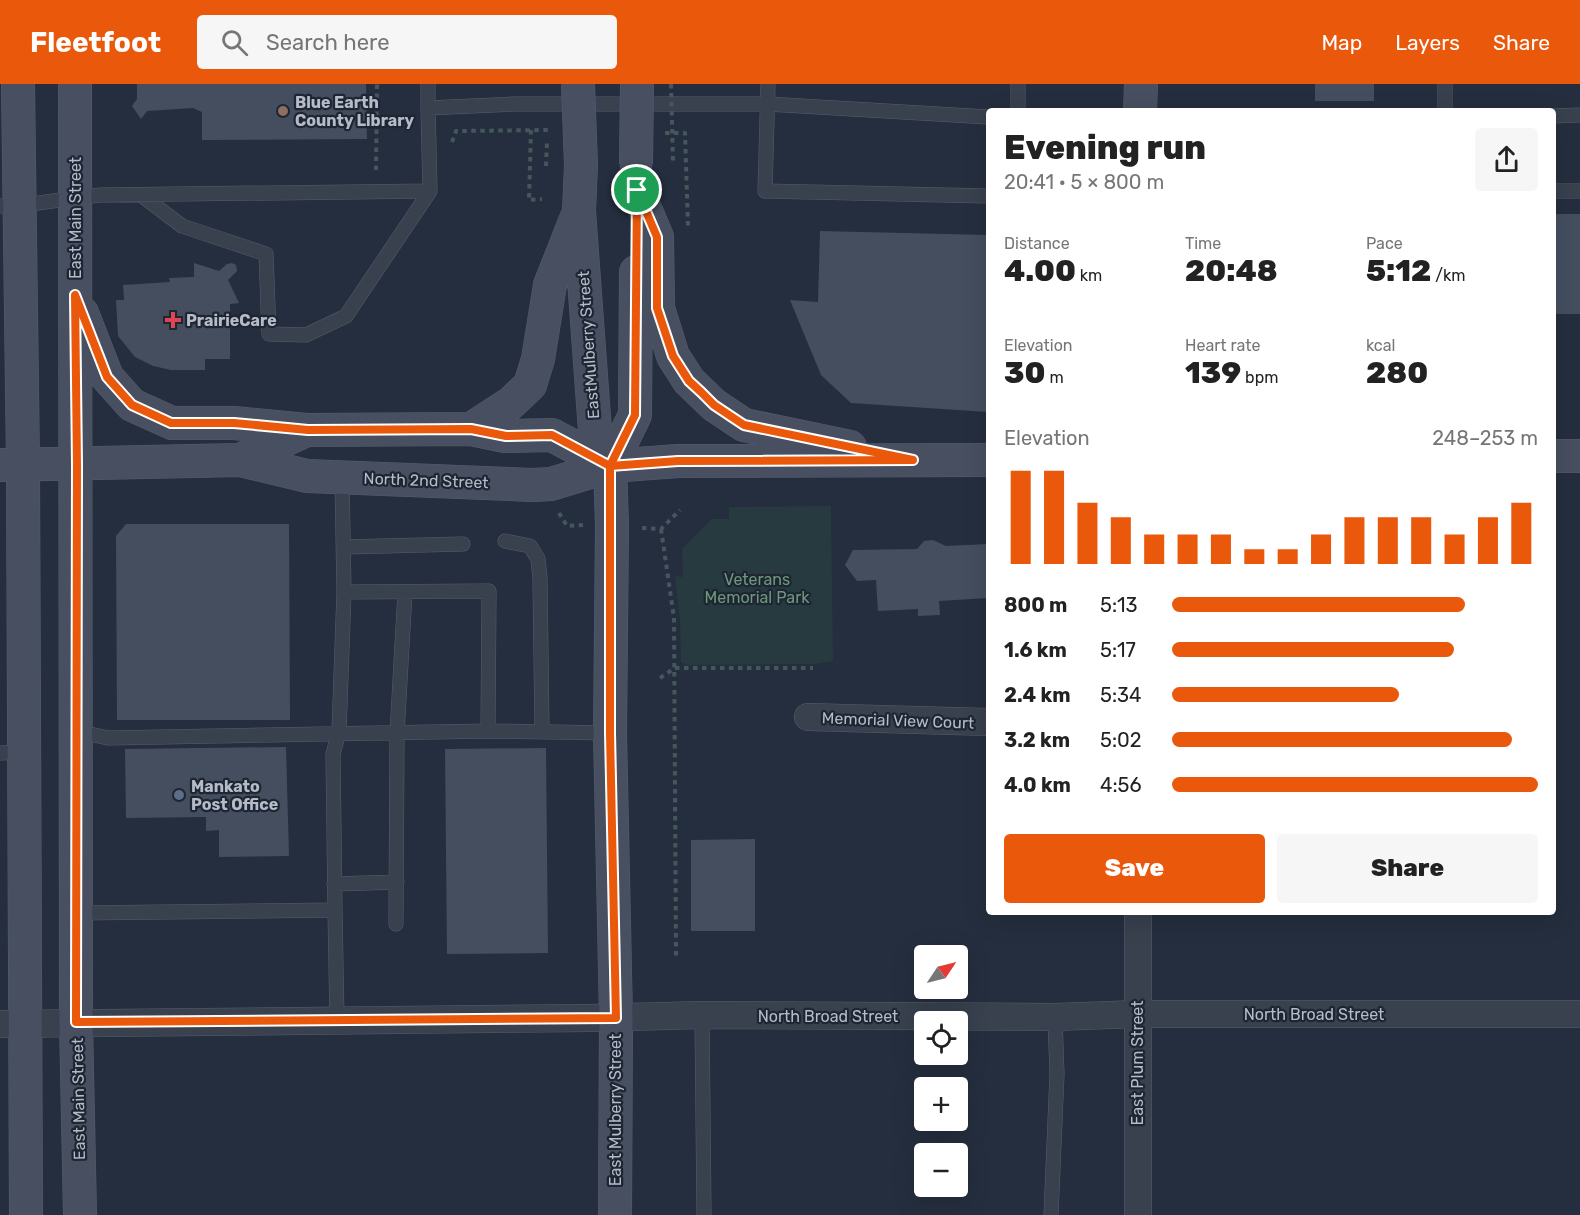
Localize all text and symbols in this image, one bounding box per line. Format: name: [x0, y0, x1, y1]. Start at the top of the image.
search box: [197, 15, 617, 69]
text: Fleetfoot: [30, 26, 161, 59]
icon: search: [218, 26, 251, 59]
text: Search here: [266, 29, 389, 56]
text: Map: [1321, 30, 1362, 55]
text: Layers: [1395, 30, 1460, 55]
text: Share: [1493, 30, 1550, 55]
place label: Blue Earth County Library: [295, 93, 415, 130]
marker: Blue Earth County Library: [276, 104, 290, 118]
text: Evening run: [1004, 128, 1206, 167]
button: share: [1475, 128, 1538, 191]
street label: East Main Street: [66, 157, 85, 279]
pin: [611, 164, 662, 215]
text: 20:41 · 5 × 800 m: [1004, 170, 1164, 194]
icon: arrive: [620, 173, 653, 206]
text: Distance: [1004, 234, 1070, 253]
text: Time: [1185, 234, 1221, 253]
text: Pace: [1366, 234, 1403, 253]
text: 4.00: [1004, 253, 1076, 289]
text: 20:48: [1185, 253, 1278, 289]
text: 5:12: [1366, 253, 1431, 289]
text: km: [1076, 266, 1102, 285]
text: /km: [1431, 266, 1466, 285]
street label: EastMulberry Street: [574, 270, 603, 420]
marker: PrairieCare: [164, 311, 182, 329]
place label: PrairieCare: [186, 311, 277, 330]
text: Elevation: [1004, 336, 1073, 355]
text: Heart rate: [1185, 336, 1260, 355]
text: kcal: [1366, 336, 1395, 355]
text: 30: [1004, 355, 1046, 391]
text: 139: [1185, 355, 1241, 391]
text: 280: [1366, 355, 1428, 391]
text: m: [1046, 368, 1064, 387]
text: bpm: [1241, 368, 1278, 387]
text: Elevation: [1004, 426, 1090, 450]
text: 248–253 m: [1432, 426, 1538, 450]
street label: North 2nd Street: [363, 469, 489, 492]
park label: Veterans Memorial Park: [705, 570, 810, 607]
text: 800 m: [1004, 593, 1067, 617]
text: 5:13: [1100, 593, 1138, 617]
text: 1.6 km: [1004, 638, 1067, 662]
text: 5:17: [1100, 638, 1136, 662]
text: 2.4 km: [1004, 683, 1070, 707]
text: 5:34: [1100, 683, 1141, 707]
street label: Memorial View Court: [821, 708, 975, 733]
text: 3.2 km: [1004, 728, 1070, 752]
text: 5:02: [1100, 728, 1141, 752]
text: 4.0 km: [1004, 773, 1071, 797]
text: 4:56: [1100, 773, 1141, 797]
place label: Mankato Post Office: [191, 777, 278, 814]
marker: Mankato Post Office: [172, 788, 186, 802]
button: Save: [1004, 834, 1265, 903]
button: Share: [1277, 834, 1538, 903]
north arrow: [914, 945, 968, 999]
map controls: [914, 945, 968, 1197]
street label: East Plum Street: [1128, 1000, 1147, 1126]
street label: North Broad Street: [1244, 1005, 1384, 1024]
street label: North Broad Street: [758, 1007, 898, 1026]
button: locate: [914, 1011, 968, 1065]
street label: East Mulberry Street: [606, 1034, 625, 1186]
street label: East Main Street: [68, 1038, 89, 1160]
button: +: [914, 1077, 968, 1131]
button: −: [914, 1143, 968, 1197]

